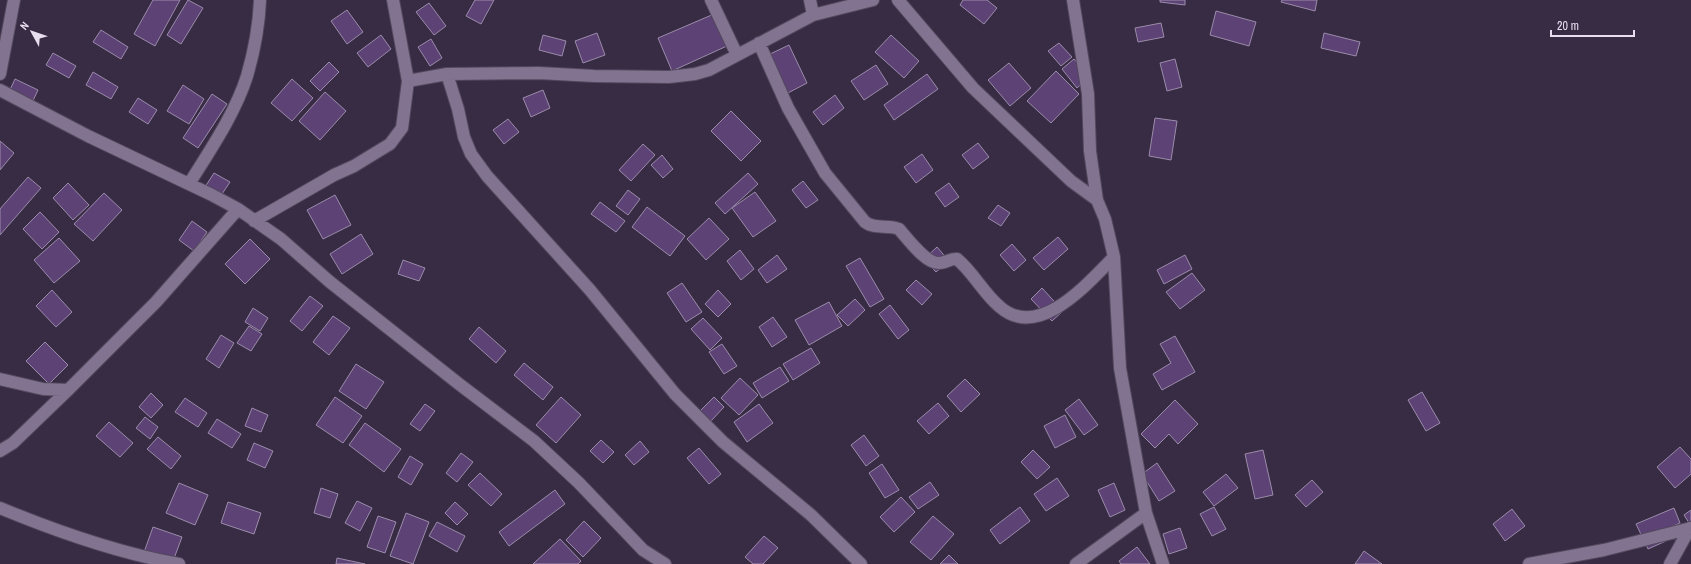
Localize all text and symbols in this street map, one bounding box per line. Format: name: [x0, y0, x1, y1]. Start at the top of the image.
north arrow: [12, 12, 52, 52]
scale bar: [1551, 12, 1634, 38]
text: 20 m: [1557, 18, 1579, 34]
text: N: [17, 19, 32, 33]

